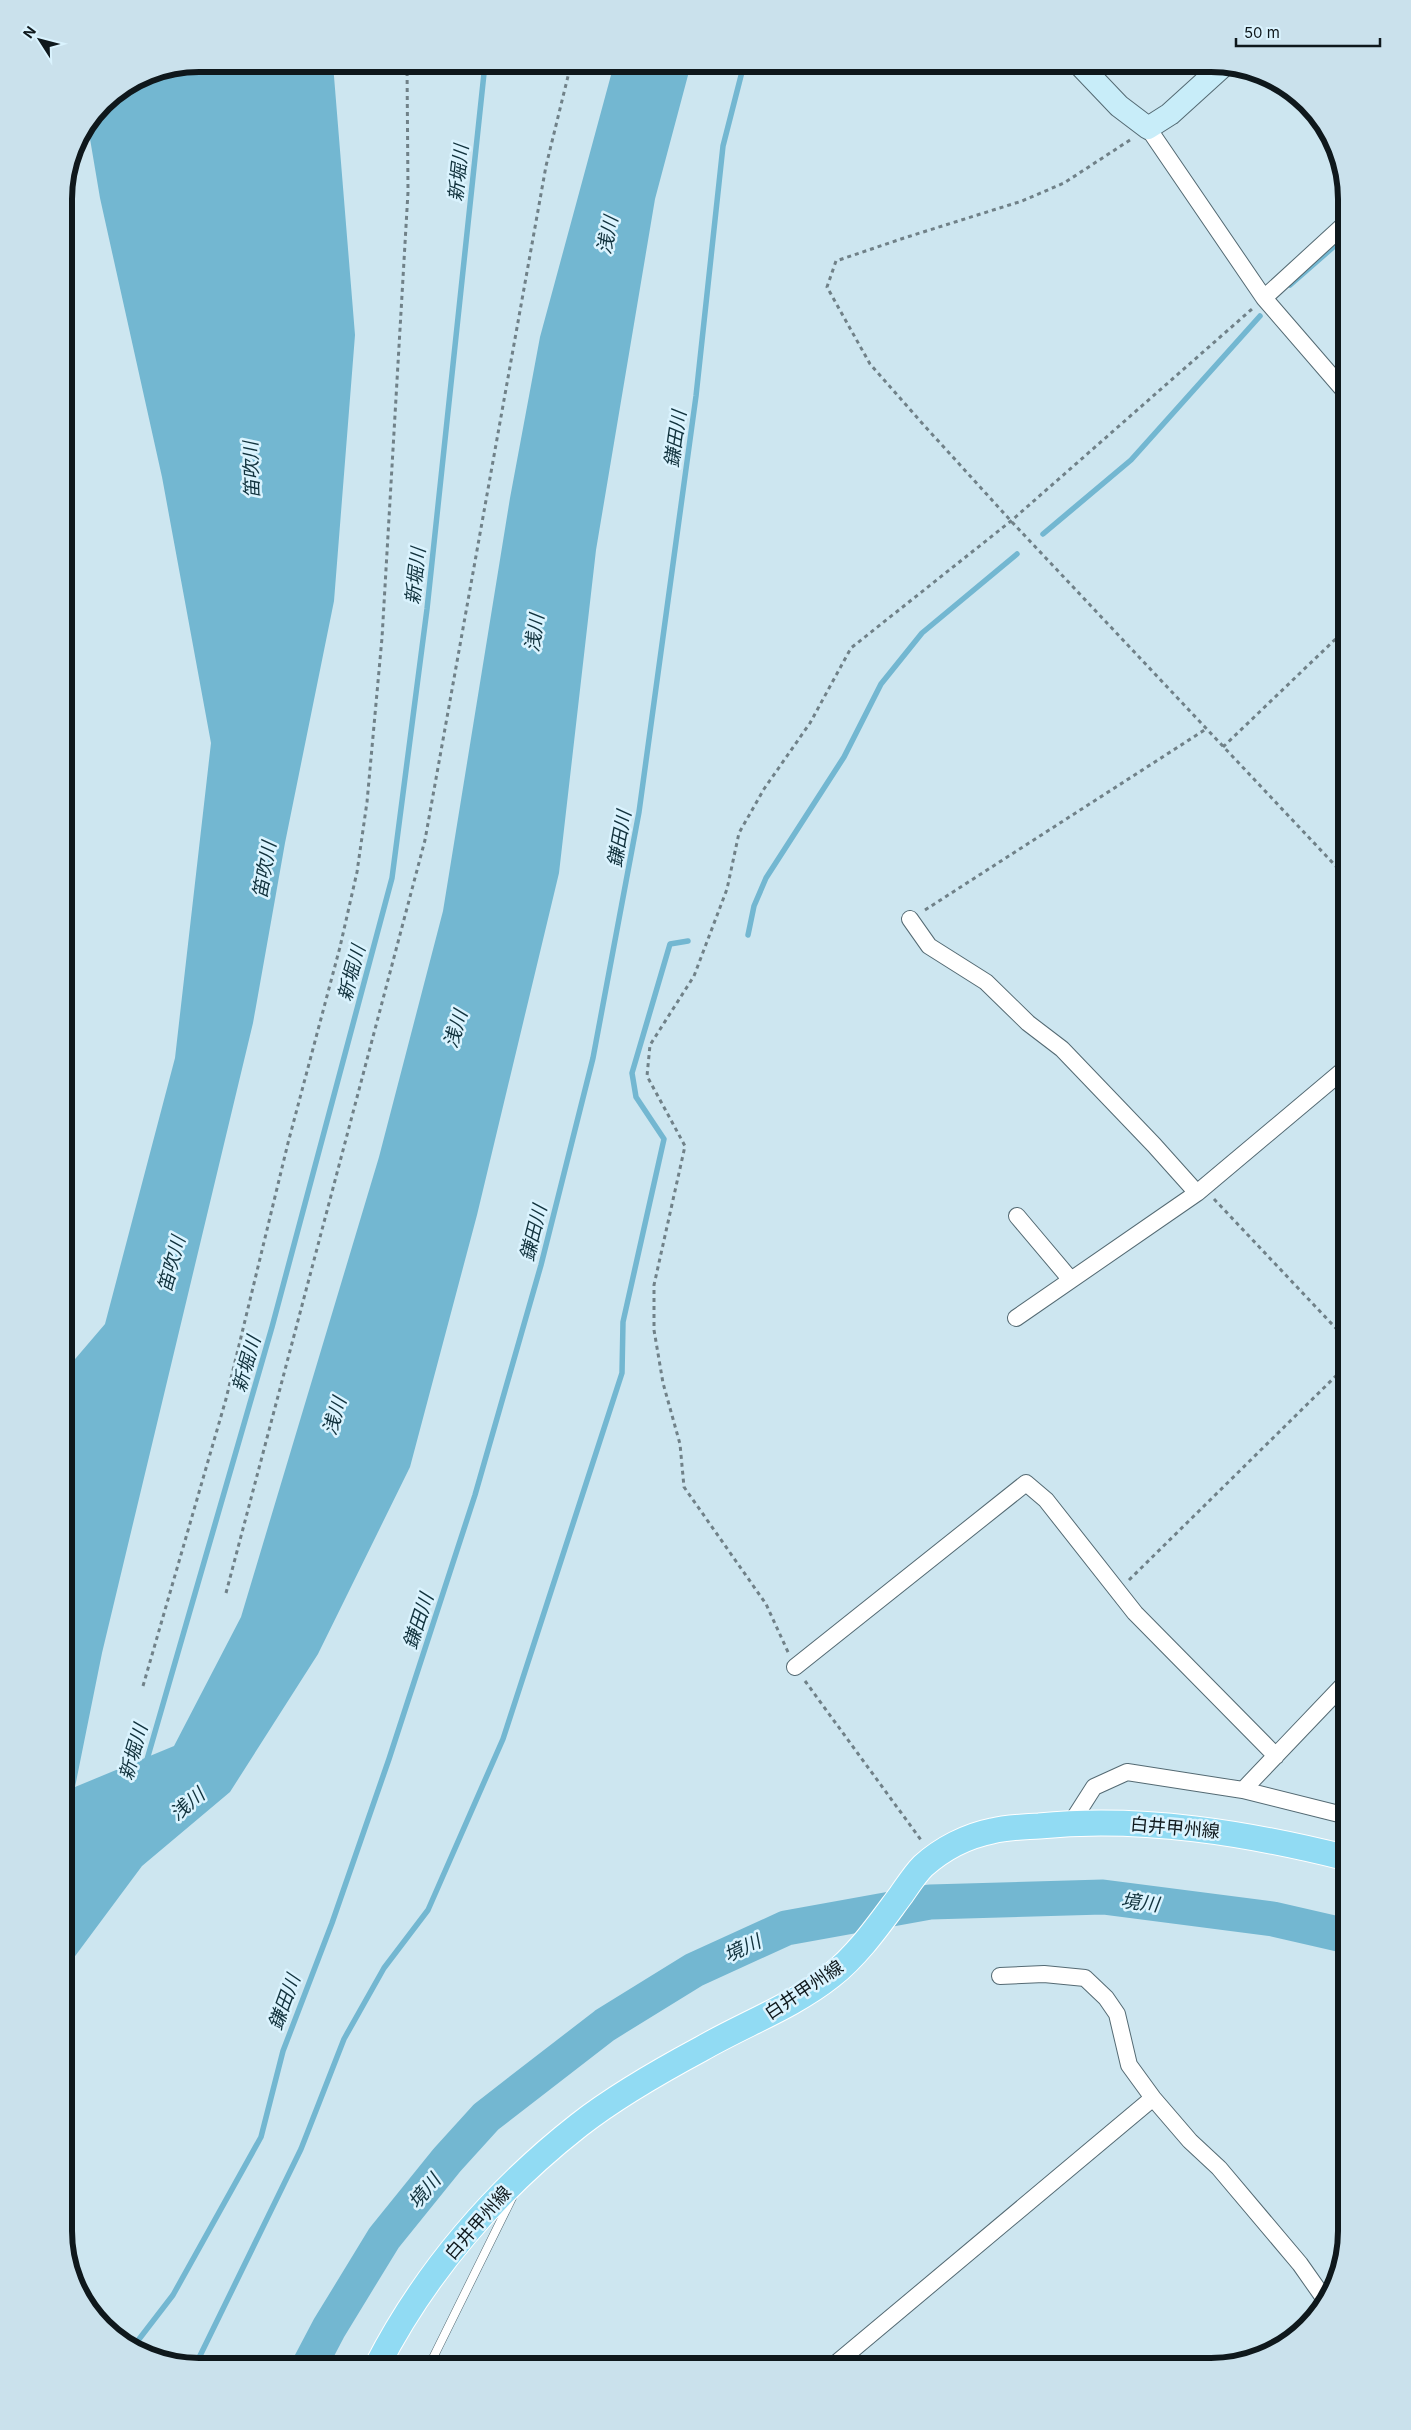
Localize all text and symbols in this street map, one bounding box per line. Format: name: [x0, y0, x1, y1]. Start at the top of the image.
north arrow: [15, 15, 65, 65]
scale bar: [1236, 15, 1380, 47]
text: N: [19, 23, 39, 41]
text: 50 m: [1244, 23, 1280, 42]
water label: 新堀川: [444, 142, 473, 203]
water label: 浅川: [592, 212, 623, 256]
water label: 鎌田川: [660, 407, 691, 469]
water label: 笛吹川: [239, 439, 264, 499]
water label: 新堀川: [401, 545, 430, 606]
water label: 浅川: [520, 611, 549, 653]
water label: 鎌田川: [603, 807, 636, 869]
water label: 笛吹川: [248, 838, 281, 900]
water label: 新堀川: [333, 941, 370, 1004]
water label: 浅川: [439, 1006, 473, 1051]
water label: 鎌田川: [515, 1201, 552, 1264]
water label: 笛吹川: [153, 1232, 190, 1295]
water label: 新堀川: [228, 1332, 266, 1395]
water label: 浅川: [318, 1393, 352, 1438]
water label: 鎌田川: [399, 1589, 439, 1652]
water label: 新堀川: [115, 1720, 153, 1783]
water label: 浅川: [165, 1782, 211, 1825]
street label: 白井甲州線: [1129, 1813, 1221, 1842]
water label: 境川: [1120, 1889, 1162, 1916]
water label: 境川: [720, 1929, 766, 1967]
street label: 白井甲州線: [761, 1956, 847, 2023]
water label: 鎌田川: [264, 1970, 306, 2033]
water label: 境川: [403, 2168, 447, 2213]
street label: 白井甲州線: [440, 2182, 515, 2264]

